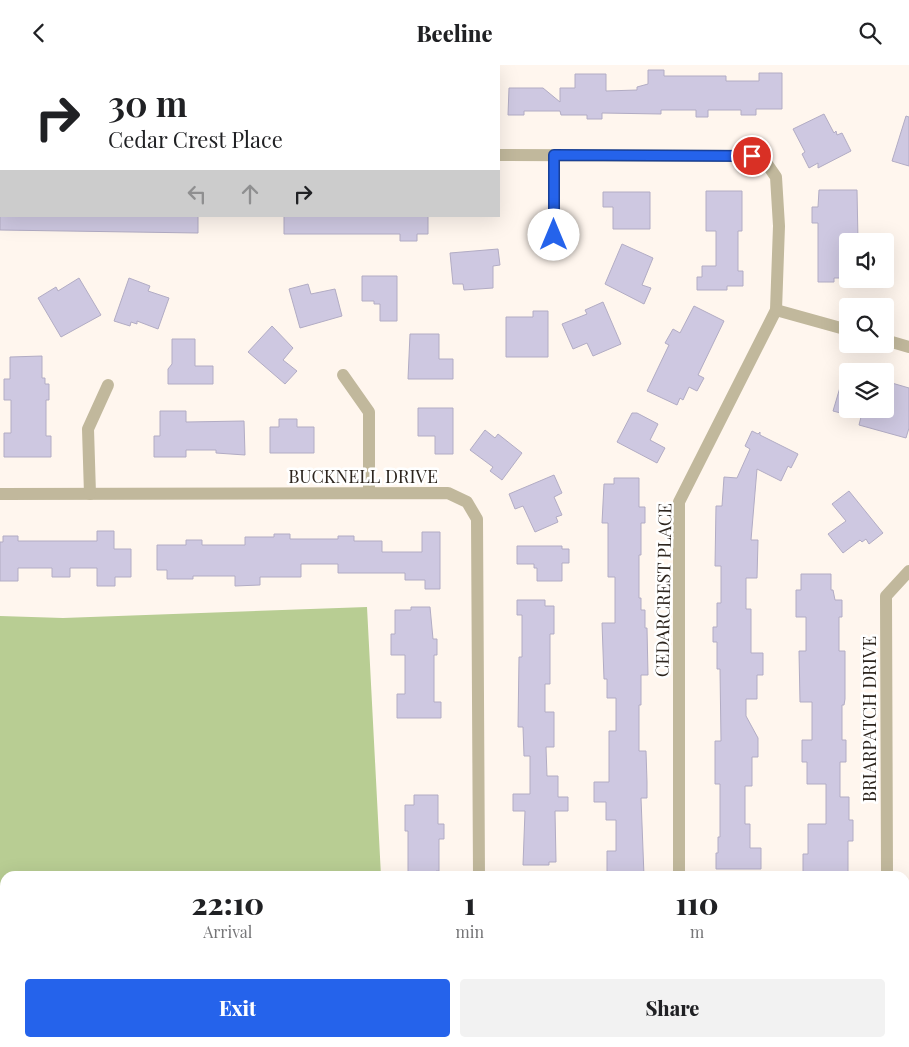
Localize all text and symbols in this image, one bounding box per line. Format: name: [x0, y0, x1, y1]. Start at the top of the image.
text: Beeline: [416, 18, 493, 48]
icon: back: [25, 19, 53, 47]
icon: search: [856, 19, 884, 47]
text: 30 m: [108, 79, 188, 126]
icon: right: [25, 85, 90, 150]
text: Cedar Crest Place: [108, 124, 283, 154]
pin: [731, 135, 773, 177]
icon: arrive: [738, 142, 766, 170]
icon: left: [183, 180, 211, 208]
icon: ahead: [236, 180, 264, 208]
icon: right: [289, 180, 317, 208]
position arrow: [527, 208, 579, 260]
map controls: [839, 233, 894, 418]
button: sound: [839, 233, 894, 288]
button: search: [839, 298, 894, 353]
button: layers: [839, 363, 894, 418]
street label: BUCKNELL DRIVE: [288, 464, 438, 488]
street label: CEDARCREST PLACE: [649, 503, 677, 677]
street label: BRIARPATCH DRIVE: [857, 636, 881, 802]
text: 22:10: [191, 883, 264, 923]
text: 1: [464, 883, 476, 923]
text: 110: [675, 883, 719, 923]
text: Arrival: [203, 921, 252, 942]
text: min: [456, 921, 484, 942]
text: m: [690, 921, 704, 942]
button: Exit: [25, 979, 450, 1037]
button: Share: [460, 979, 885, 1037]

